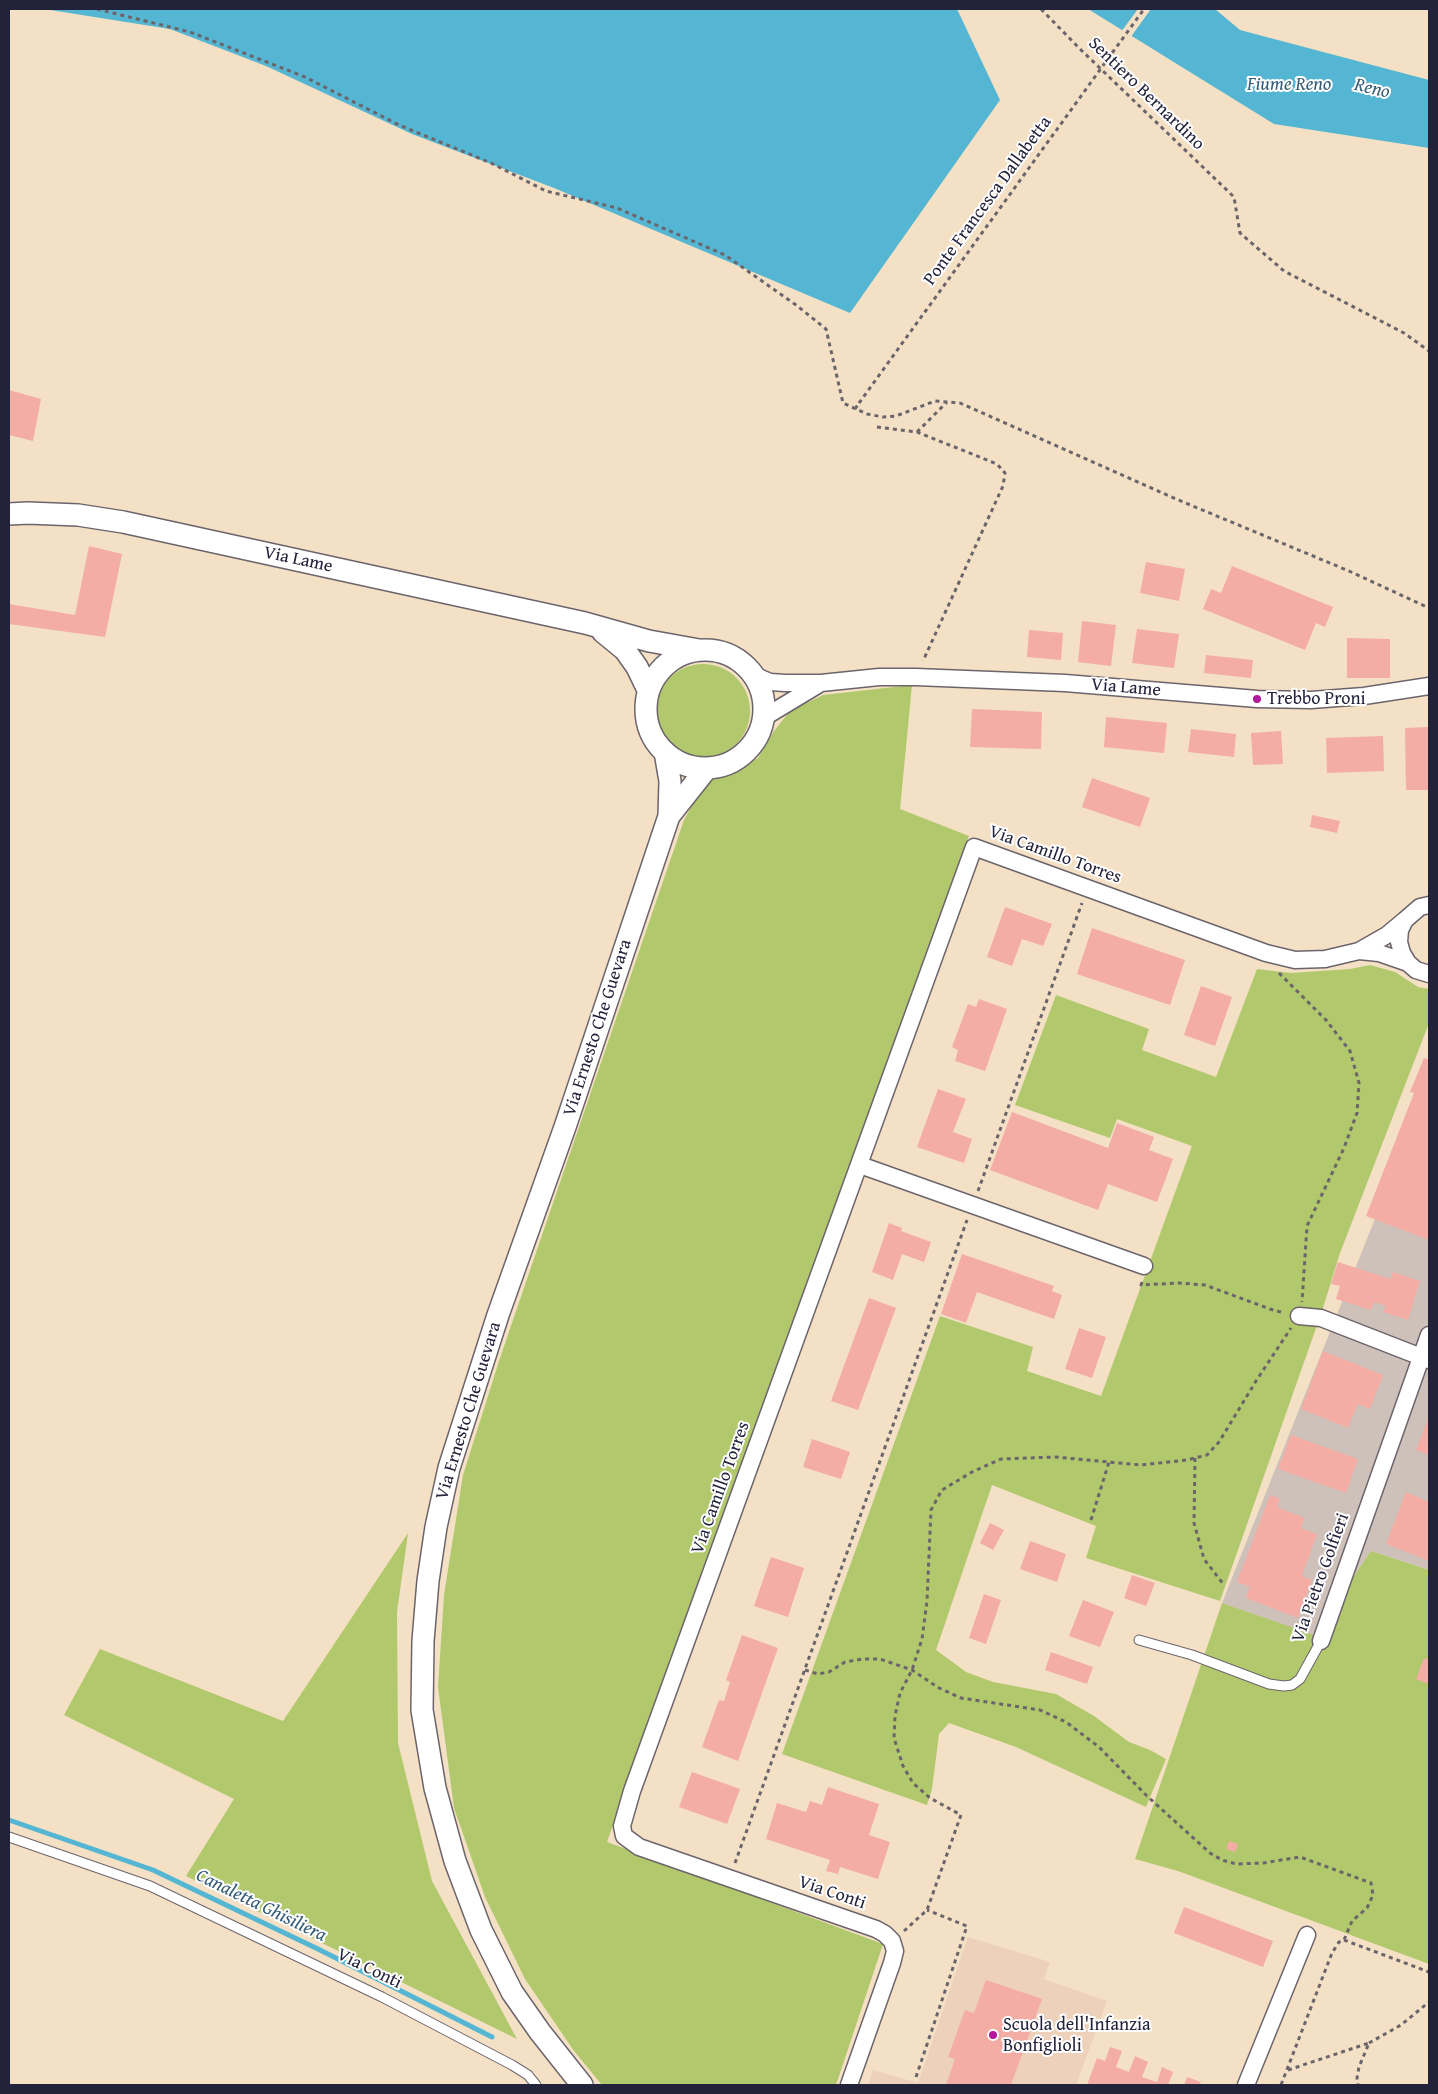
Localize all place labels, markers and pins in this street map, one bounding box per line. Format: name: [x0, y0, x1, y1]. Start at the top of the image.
place label: Trebbo Proni: [1267, 688, 1366, 710]
marker: Trebbo Proni: [1251, 693, 1263, 705]
place label: Scuola dell'Infanzia Bonfiglioli: [1003, 2014, 1150, 2056]
marker: Scuola dell'Infanzia Bonfiglioli: [987, 2029, 999, 2041]

